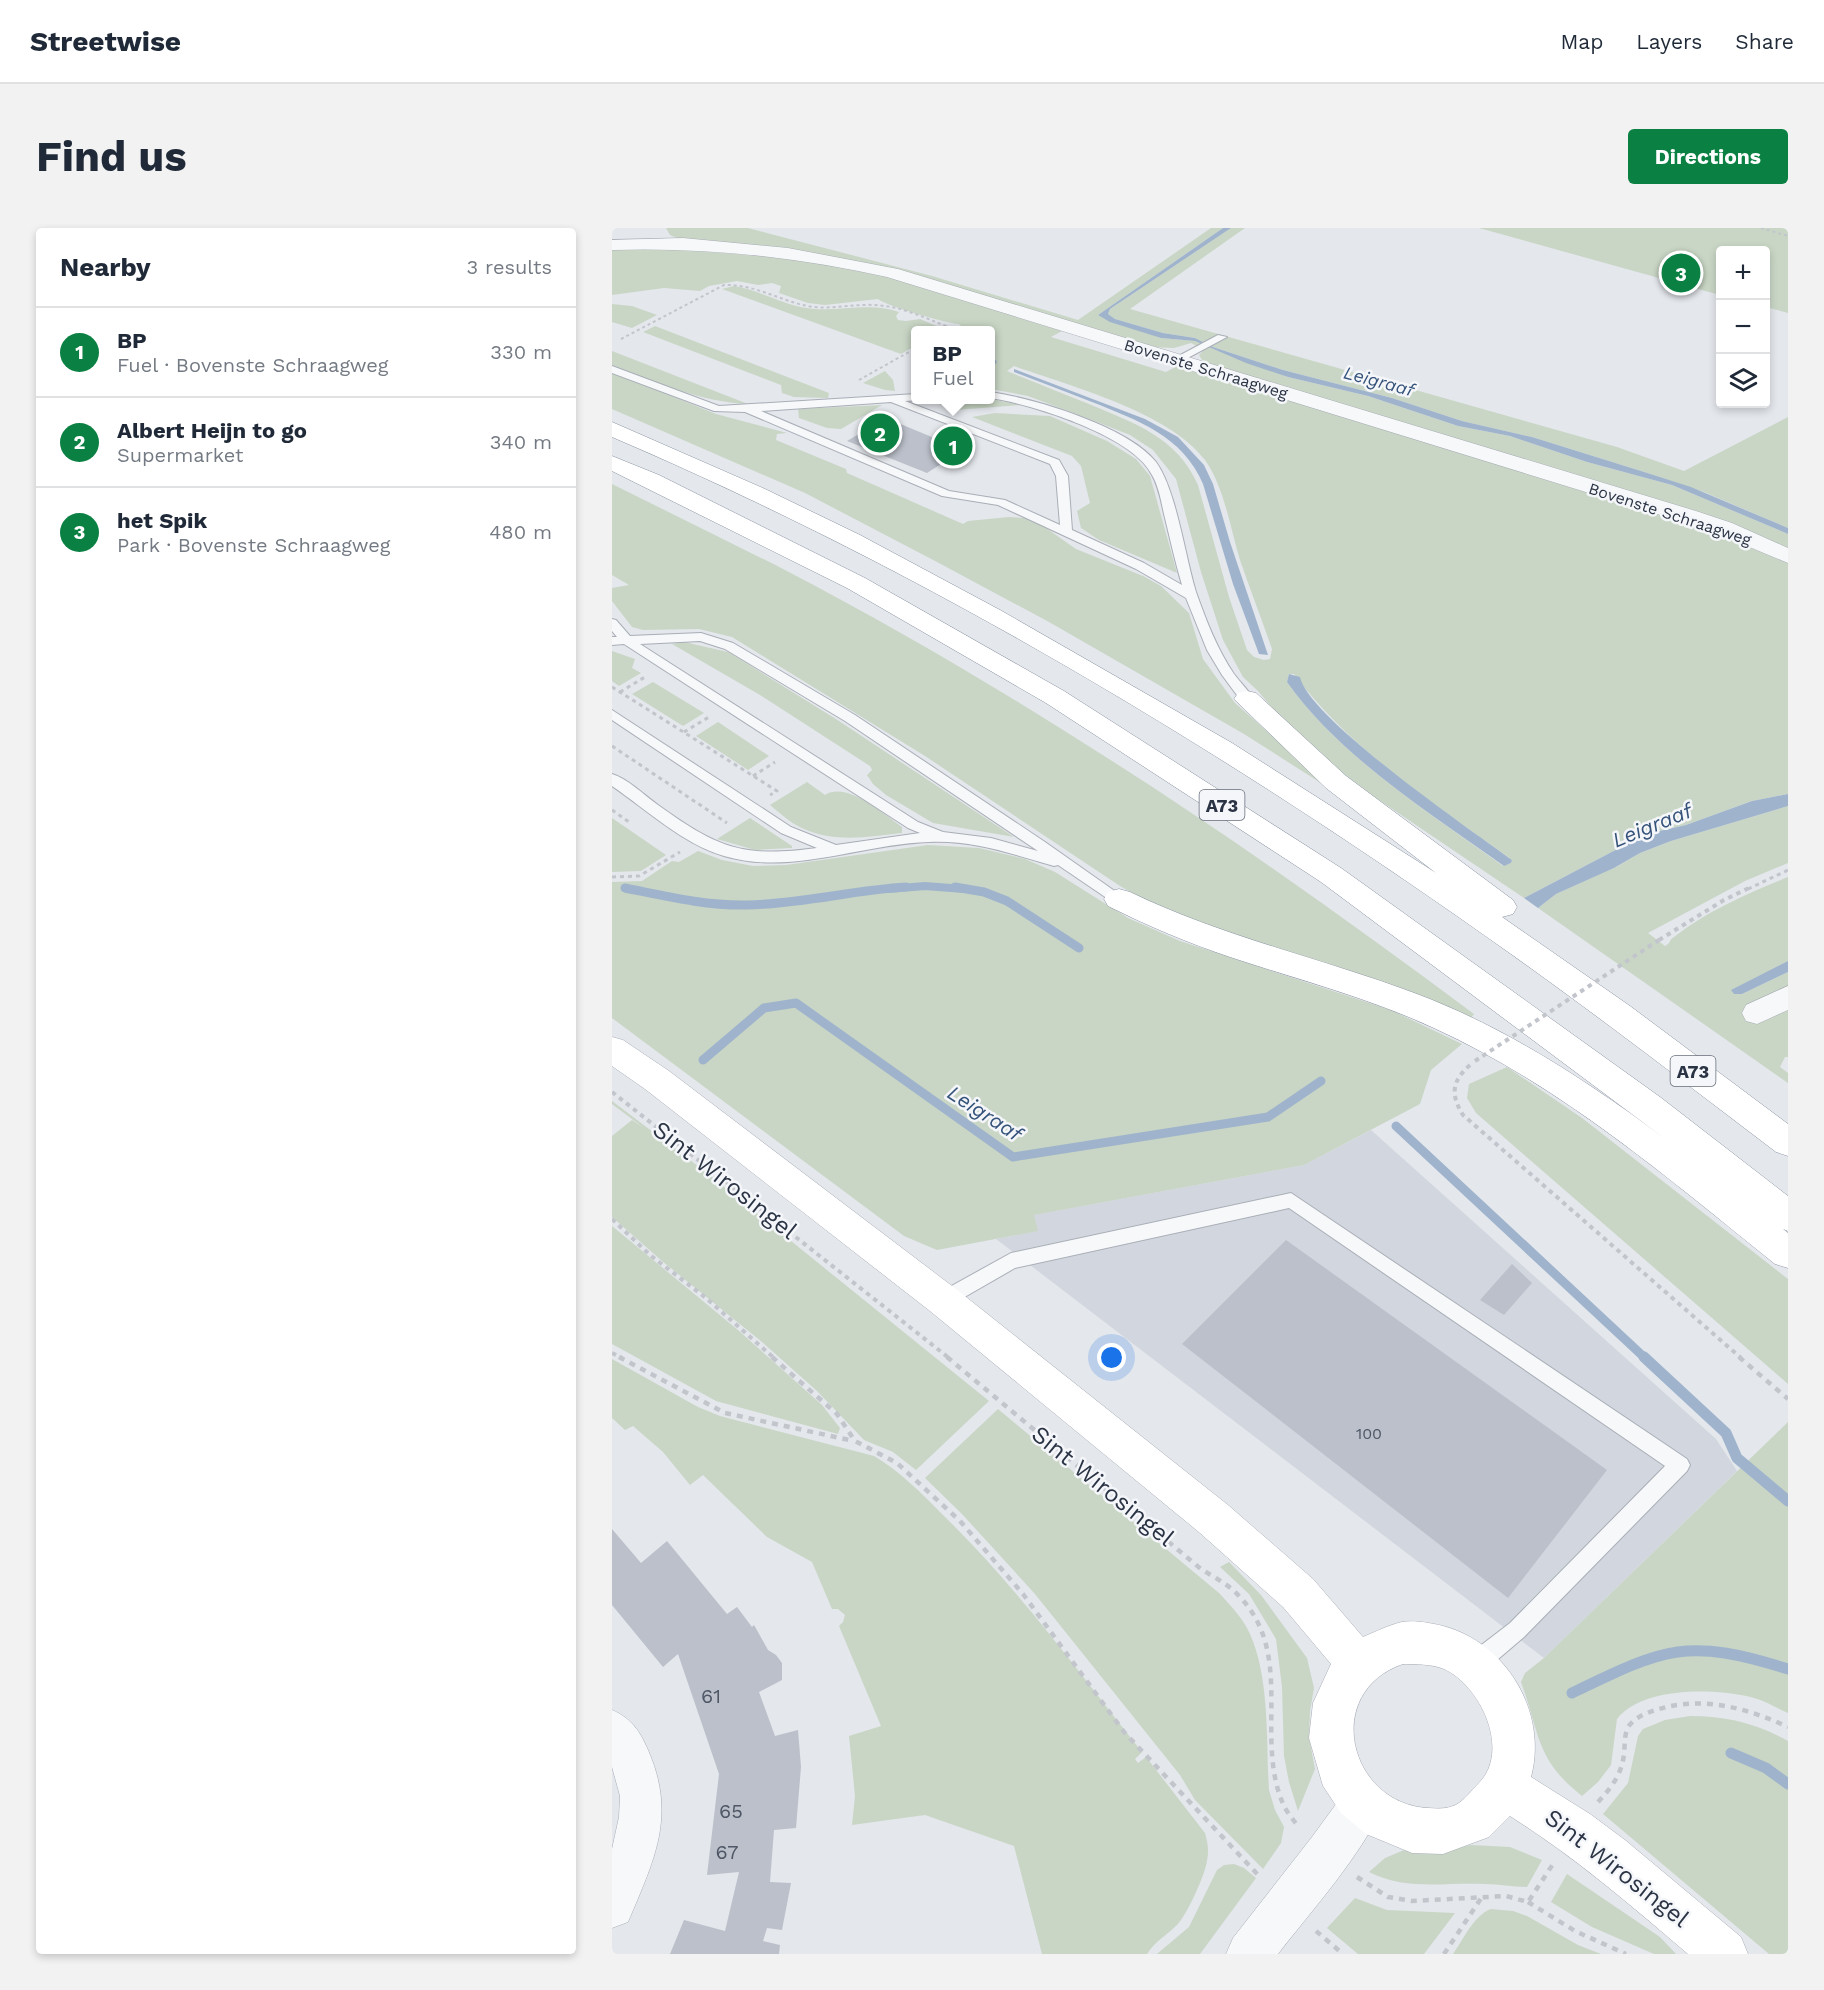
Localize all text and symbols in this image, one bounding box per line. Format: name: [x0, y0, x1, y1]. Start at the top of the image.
text: Streetwise: [30, 25, 181, 58]
text: Map: [1560, 29, 1603, 54]
text: Layers: [1636, 29, 1702, 54]
text: Share: [1735, 29, 1794, 54]
button: Directions: [1628, 129, 1788, 184]
text: Find us: [36, 132, 187, 181]
map controls: [1716, 246, 1770, 408]
button: +: [1716, 246, 1770, 300]
pin: 3: [1662, 250, 1700, 296]
text: Nearby: [60, 252, 151, 282]
text: 3 results: [467, 255, 552, 279]
button: −: [1716, 300, 1770, 354]
popup: [911, 326, 995, 404]
text: BP: [117, 328, 147, 353]
street label: Bovenste Schraagweg: [1122, 335, 1291, 403]
text: 1: [75, 340, 84, 364]
text: 330 m: [490, 340, 552, 364]
text: BP: [932, 341, 962, 366]
text: Fuel · Bovenste Schraagweg: [117, 353, 388, 377]
button: layers: [1716, 354, 1770, 408]
water label: Leigraaf: [1342, 362, 1418, 401]
text: Fuel: [932, 366, 974, 390]
pin: 2: [860, 410, 900, 456]
text: Albert Heijn to go: [117, 418, 307, 443]
pin: 1: [934, 424, 972, 468]
text: 2: [74, 430, 85, 454]
text: 340 m: [490, 430, 552, 454]
text: Supermarket: [117, 443, 243, 467]
street label: Bovenste Schraagweg: [1586, 479, 1754, 549]
text: het Spik: [117, 508, 207, 533]
text: 3: [74, 520, 85, 544]
text: 480 m: [489, 520, 552, 544]
text: Park · Bovenste Schraagweg: [117, 533, 390, 557]
road number: A73: [1200, 790, 1244, 820]
water label: Leigraaf: [1608, 797, 1697, 852]
road number: A73: [1670, 1056, 1716, 1086]
water label: Leigraaf: [943, 1080, 1029, 1147]
street label: Sint Wirosingel: [647, 1115, 803, 1245]
your location: [1097, 1343, 1126, 1372]
street label: Sint Wirosingel: [1026, 1420, 1180, 1552]
house number: 100: [1356, 1424, 1382, 1443]
house number: 61: [701, 1684, 721, 1708]
house number: 65: [719, 1799, 743, 1823]
street label: Sint Wirosingel: [1539, 1803, 1695, 1933]
house number: 67: [715, 1840, 739, 1864]

